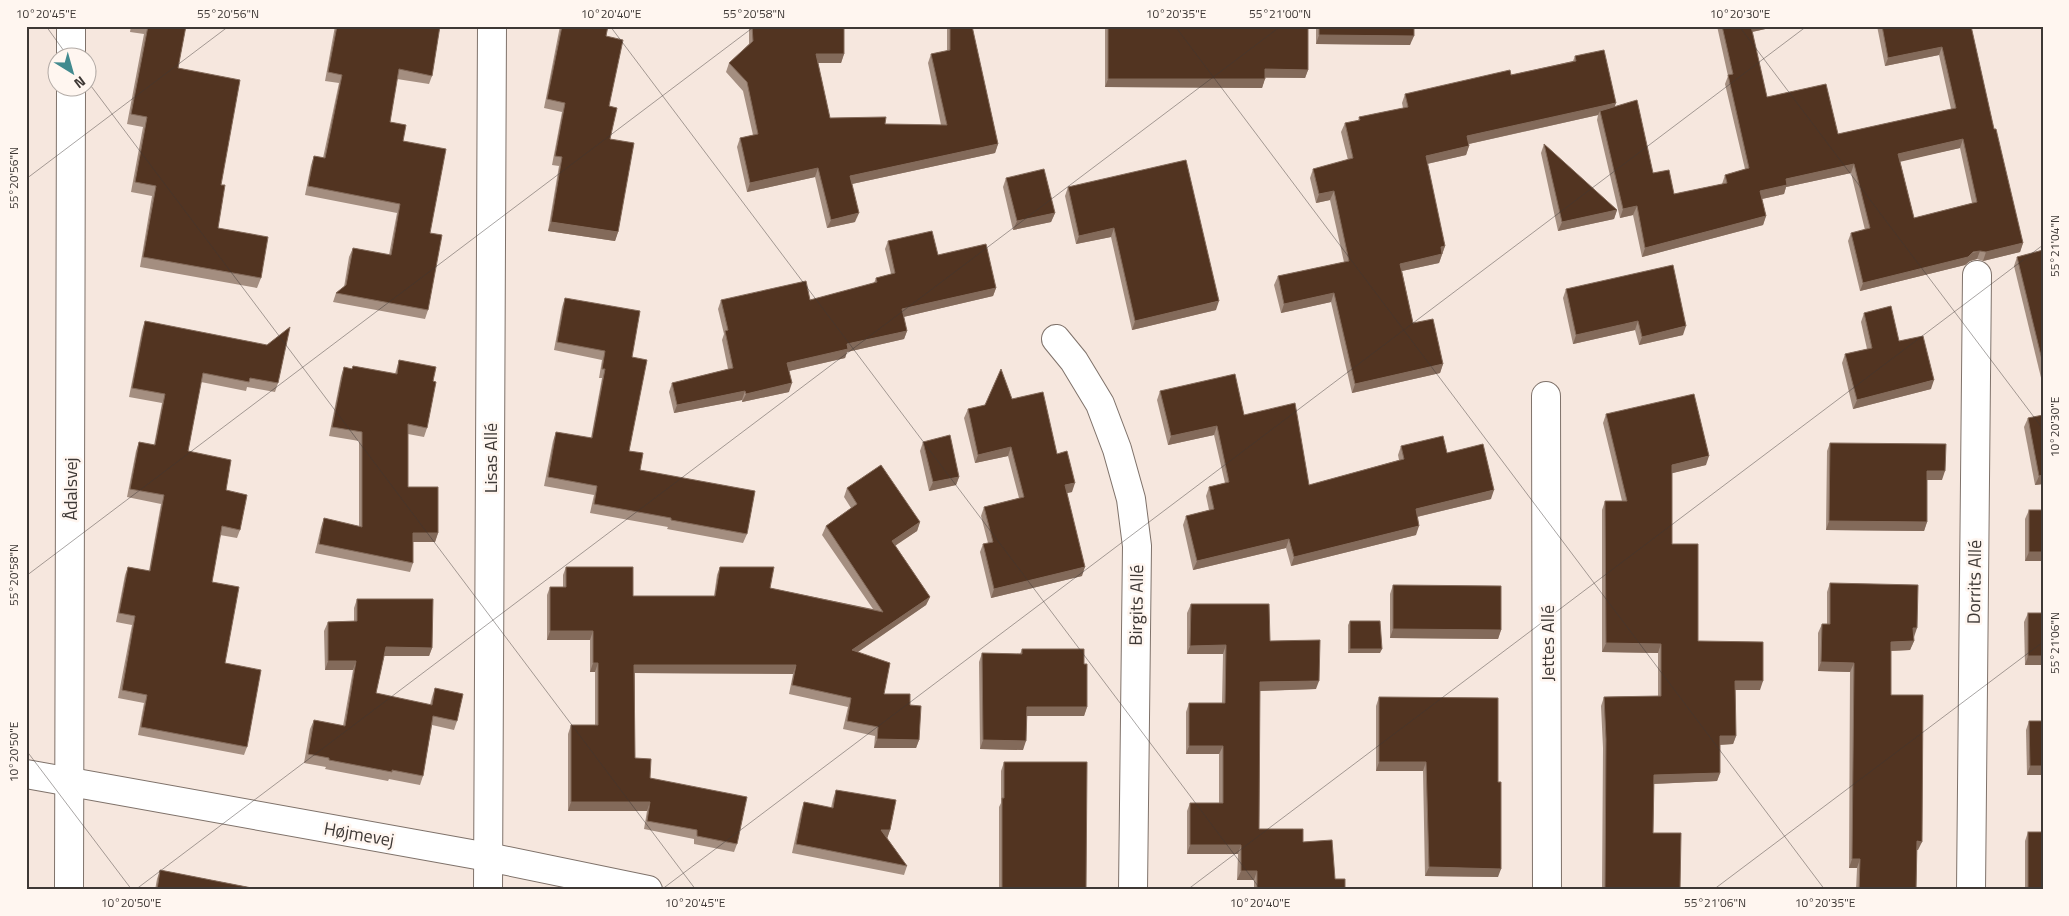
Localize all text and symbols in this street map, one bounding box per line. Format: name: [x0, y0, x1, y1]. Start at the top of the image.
text: 10°20'45"E: [16, 4, 77, 23]
text: 55°20'56"N: [197, 4, 259, 23]
text: 10°20'40"E: [581, 4, 642, 23]
text: 55°20'58"N: [723, 4, 785, 23]
text: 10°20'35"E: [1146, 4, 1207, 23]
text: 55°21'00"N: [1249, 4, 1311, 23]
text: 10°20'30"E: [1710, 4, 1771, 23]
north arrow: [48, 48, 98, 98]
text: N: [70, 71, 90, 94]
text: 55°20'56"N: [4, 147, 23, 209]
text: 55°21'04"N: [2045, 215, 2064, 277]
text: 10°20'30"E: [2045, 396, 2064, 457]
street label: Lisas Allé: [477, 423, 504, 493]
street label: Ådalsvej: [57, 457, 84, 521]
street label: Dorrits Allé: [1960, 540, 1988, 624]
text: 55°20'58"N: [4, 544, 23, 606]
street label: Birgits Allé: [1122, 564, 1150, 646]
street label: Jettes Allé: [1534, 605, 1561, 681]
text: 55°21'06"N: [2045, 612, 2064, 674]
text: 10°20'50"E: [4, 721, 23, 782]
street label: Højmevej: [322, 815, 396, 853]
text: 10°20'50"E: [101, 893, 162, 912]
text: 10°20'45"E: [665, 893, 726, 912]
text: 10°20'40"E: [1230, 893, 1291, 912]
text: 55°21'06"N: [1684, 893, 1746, 912]
text: 10°20'35"E: [1795, 893, 1856, 912]

